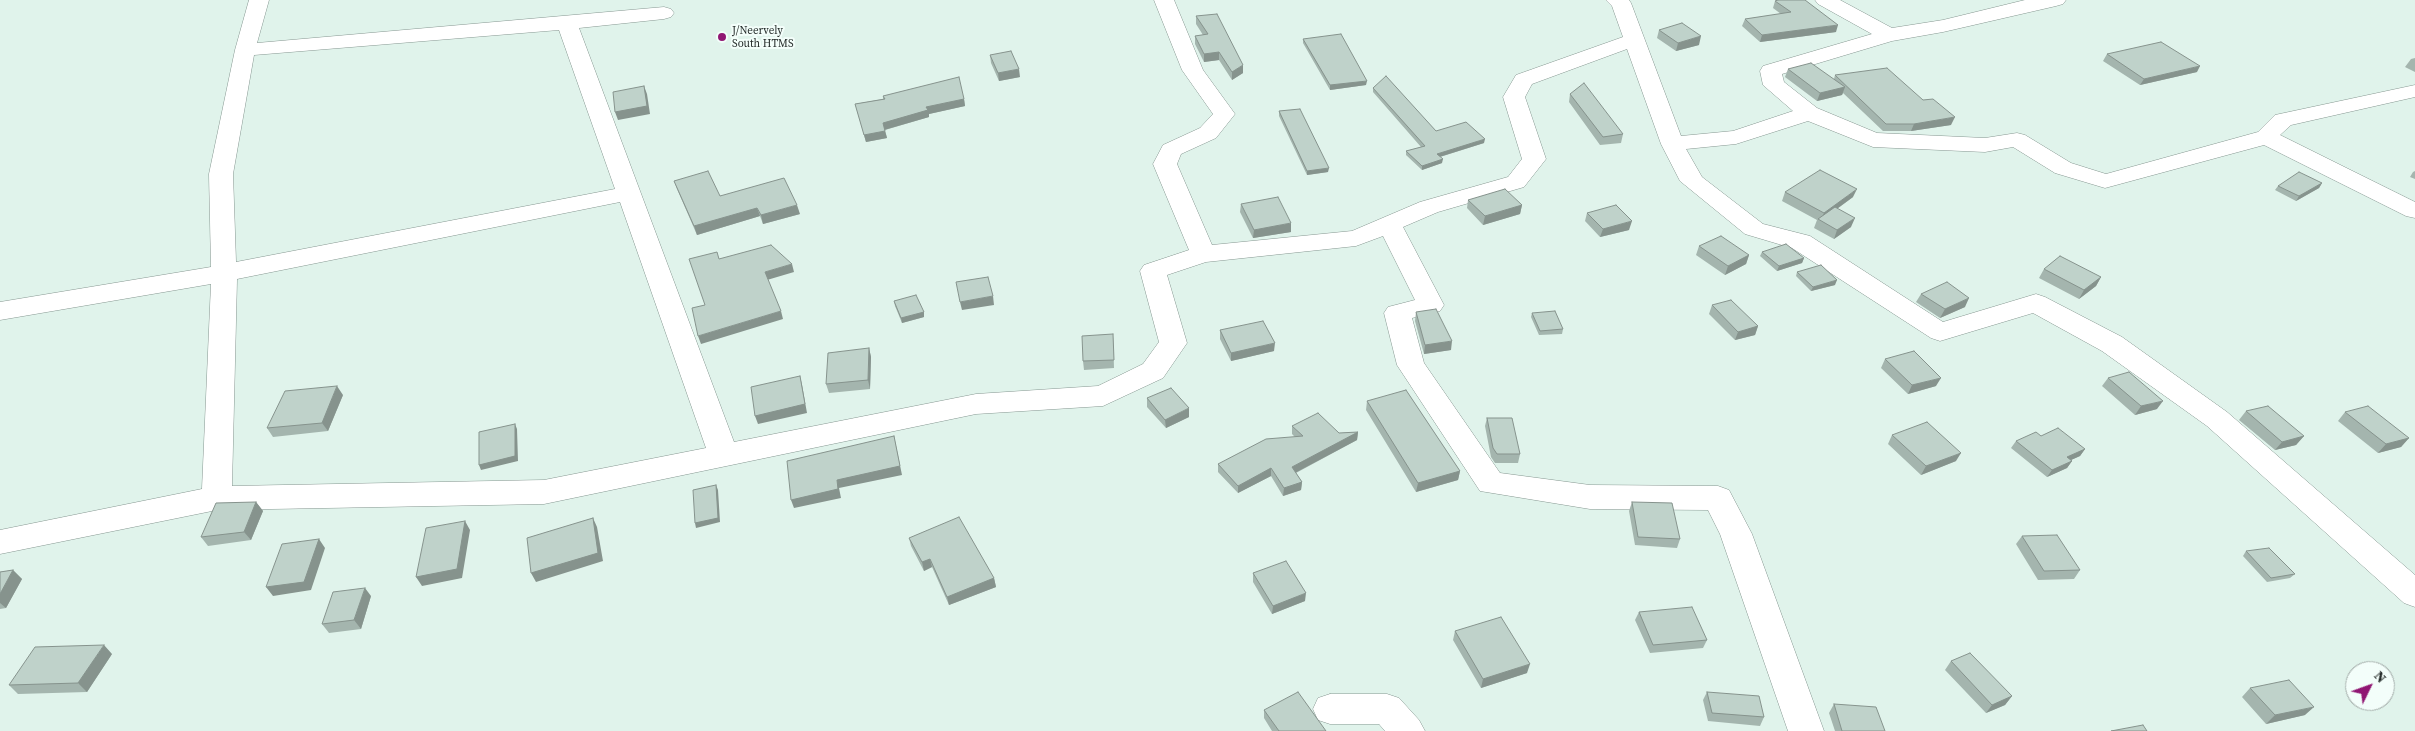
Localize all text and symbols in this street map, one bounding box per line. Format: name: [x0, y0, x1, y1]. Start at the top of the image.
place label: J/Neervely South HTMS: [732, 24, 794, 50]
marker: J/Neervely South HTMS: [716, 31, 728, 43]
north arrow: [2345, 661, 2395, 711]
text: N: [2370, 666, 2391, 687]

